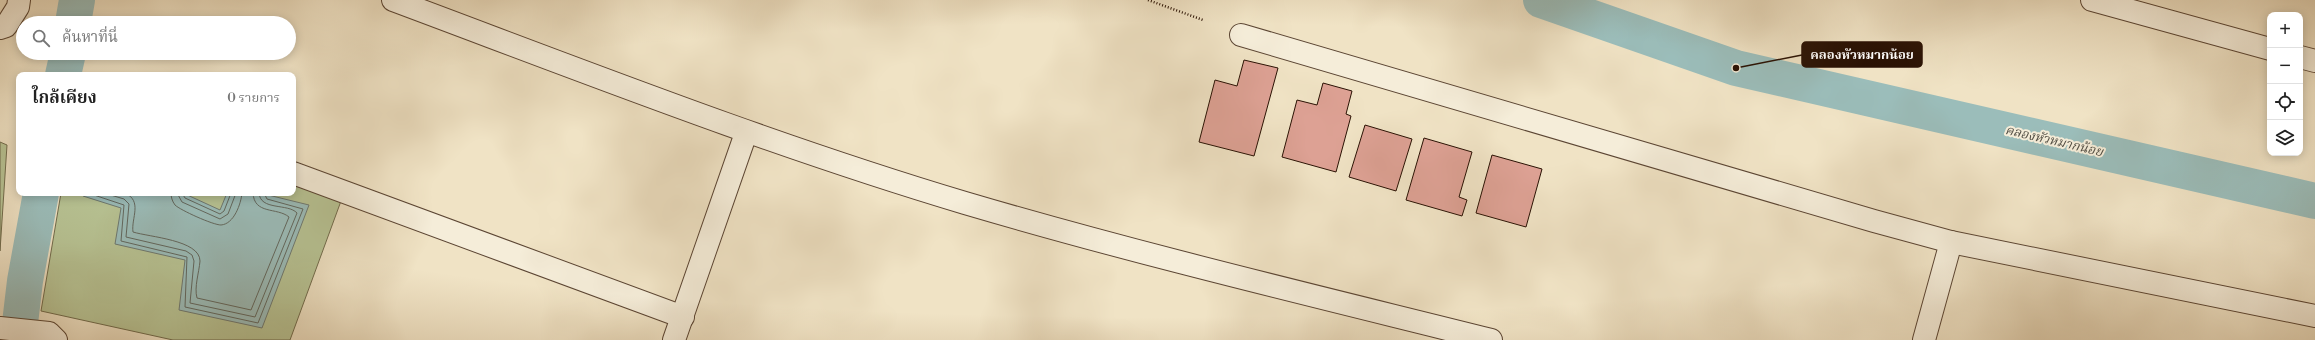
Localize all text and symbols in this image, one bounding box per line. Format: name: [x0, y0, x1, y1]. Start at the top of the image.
map controls: [2267, 12, 2303, 156]
button: +: [2267, 12, 2303, 48]
search box: [16, 16, 296, 60]
icon: search: [30, 27, 52, 49]
text: ค้นหาที่นี่: [62, 28, 118, 47]
callout: คลองหัวหมากน้อย: [1802, 42, 1922, 67]
text: คลองหัวหมากน้อย: [1810, 47, 1914, 63]
button: −: [2267, 48, 2303, 84]
button: locate: [2267, 84, 2303, 120]
text: ใกล้เคียง: [32, 87, 97, 109]
text: 0 รายการ: [227, 90, 280, 106]
button: layers: [2267, 120, 2303, 156]
water label: คลองหัวหมากน้อย: [2004, 122, 2106, 160]

